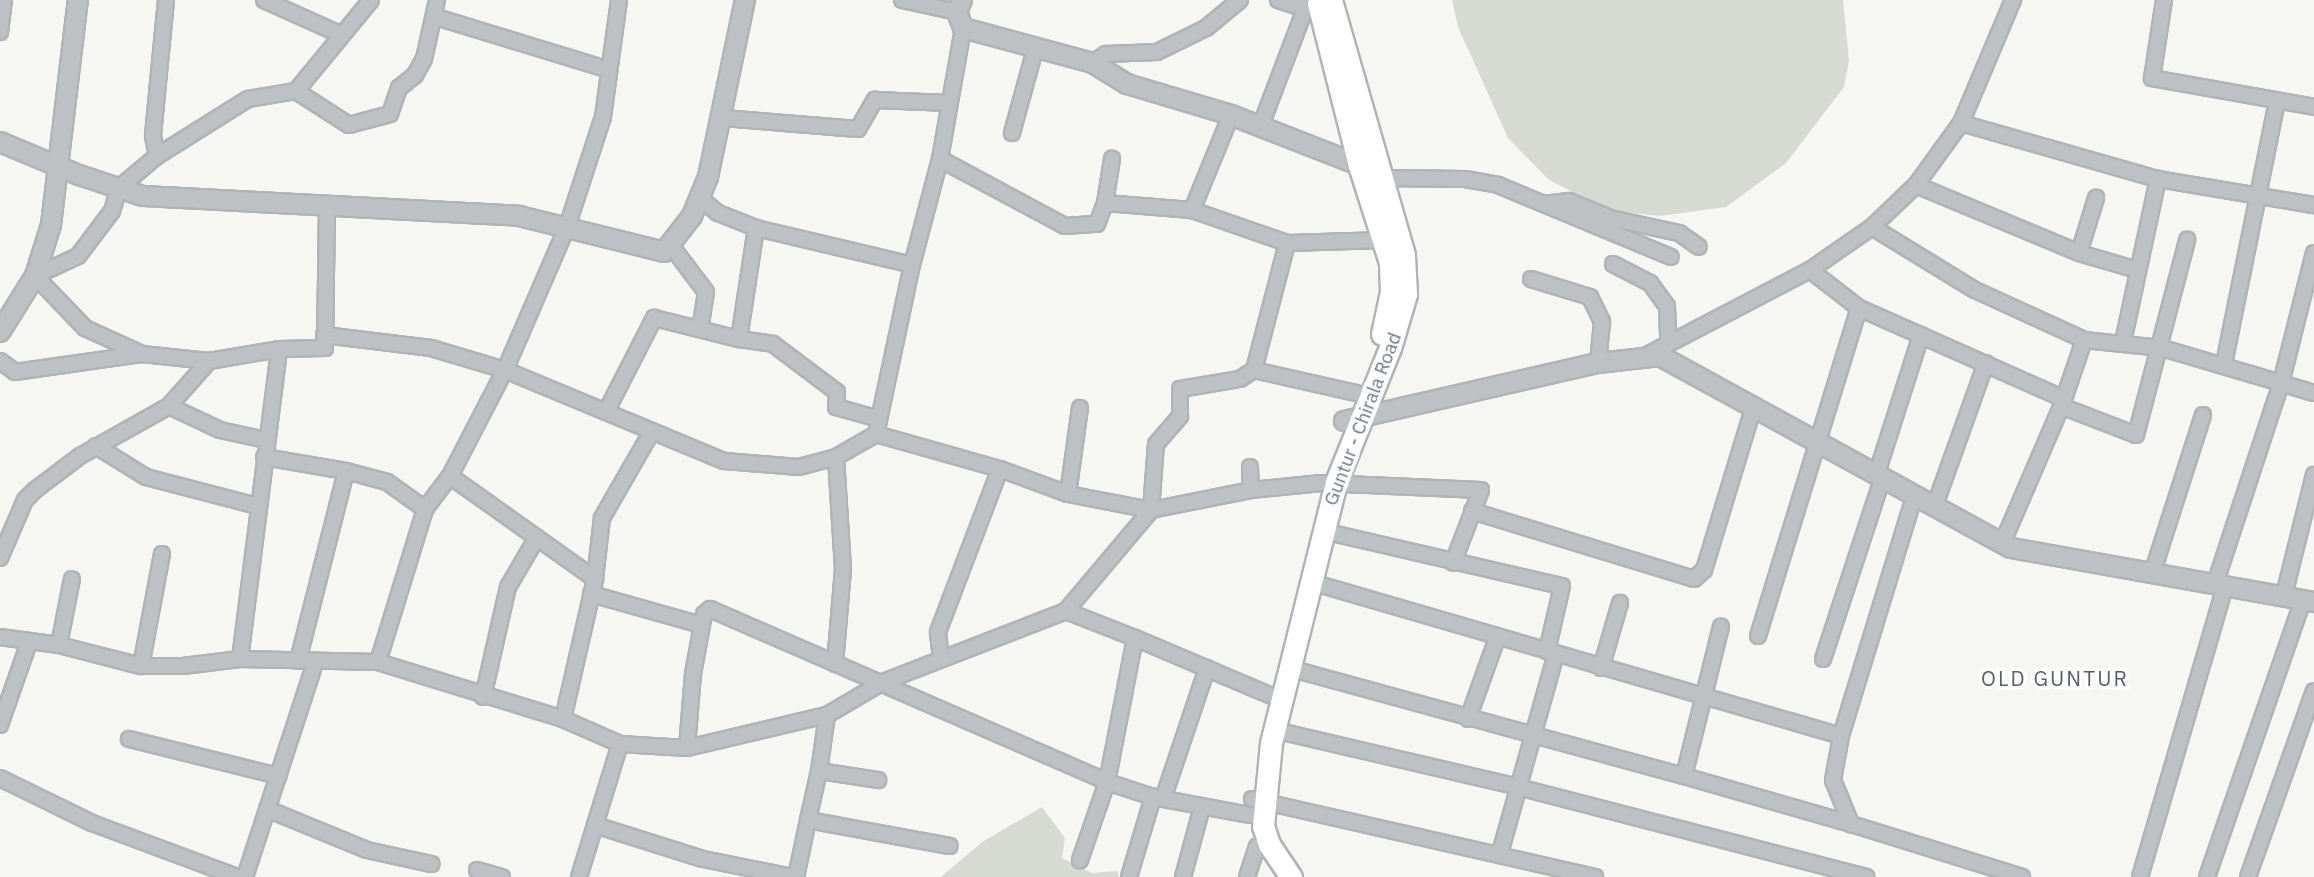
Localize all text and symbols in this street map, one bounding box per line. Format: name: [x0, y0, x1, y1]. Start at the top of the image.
street label: Guntur - Chirala Road: [1319, 329, 1407, 509]
district label: OLD GUNTUR: [1982, 665, 2128, 691]

